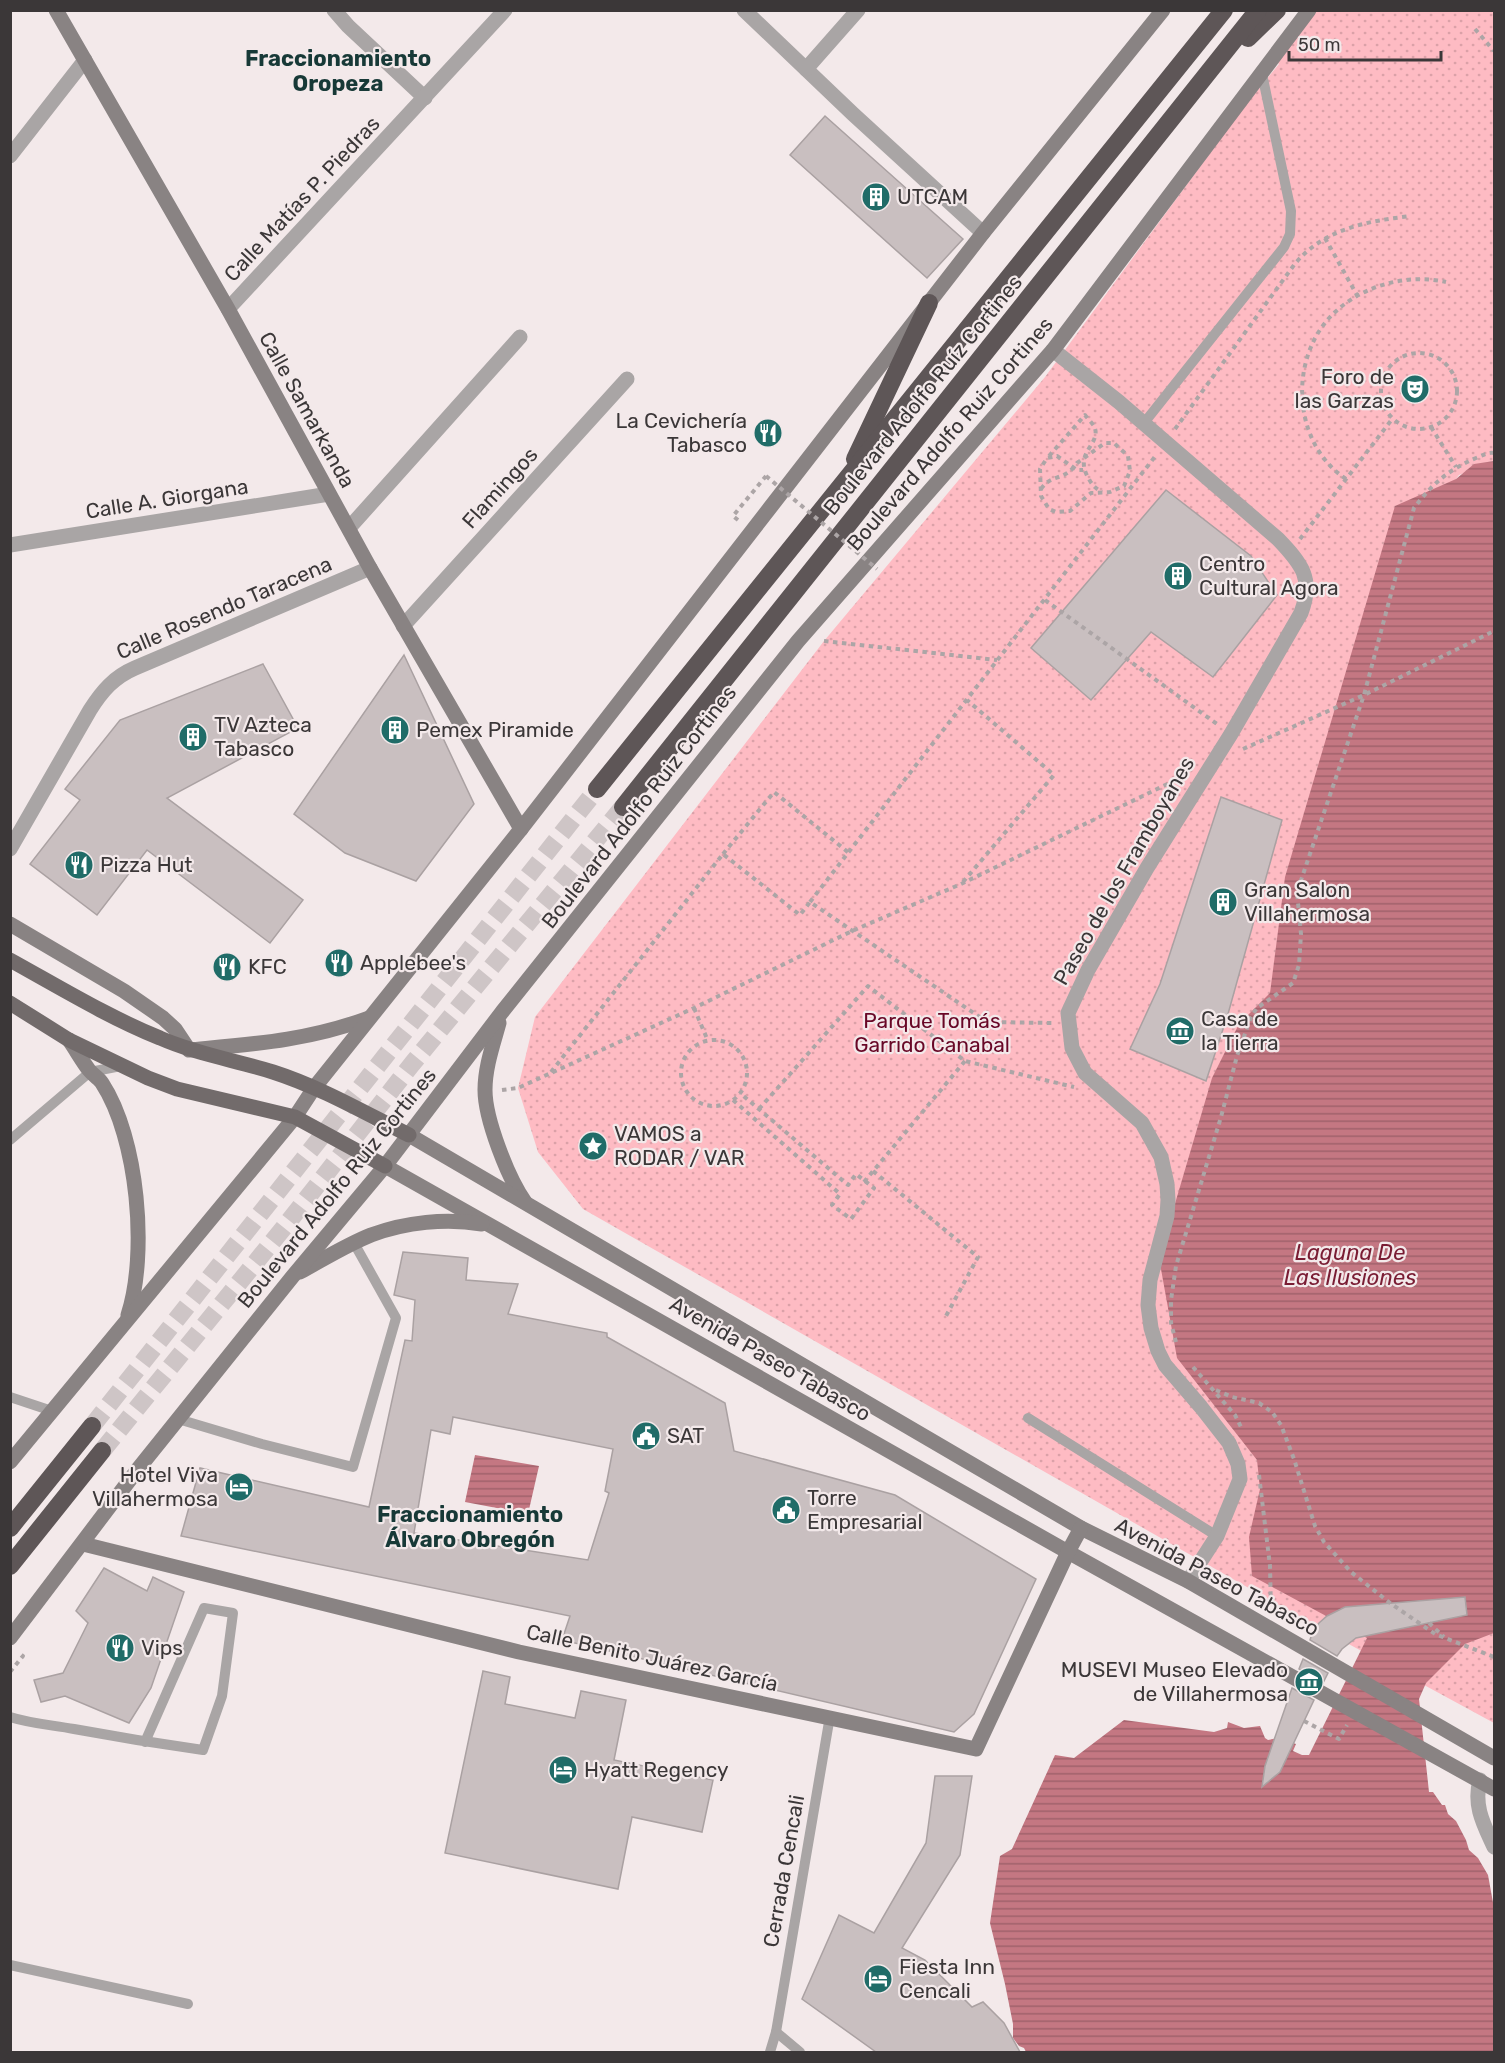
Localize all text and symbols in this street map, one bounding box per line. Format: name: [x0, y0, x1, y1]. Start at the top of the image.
scale bar: [1289, 24, 1440, 62]
text: 50 m: [1298, 34, 1341, 56]
district label: Fraccionamiento Oropeza: [245, 45, 431, 97]
street label: Calle Matías P. Piedras: [219, 111, 385, 287]
building icon: UTCAM: [860, 181, 892, 213]
place label: UTCAM: [897, 184, 968, 209]
street label: Boulevard Adolfo Ruíz Cortines: [818, 270, 1027, 520]
street label: Boulevard Adolfo Ruiz Cortines: [841, 312, 1058, 556]
street label: Calle Samarkanda: [254, 327, 361, 492]
place label: Foro de las Garzas: [1295, 364, 1394, 413]
theatre icon: Foro de las Garzas: [1399, 373, 1431, 405]
place label: La Cevichería Tabasco: [616, 408, 747, 457]
restaurant icon: La Cevichería Tabasco: [752, 417, 784, 449]
street label: Flamingos: [457, 442, 543, 533]
street label: Calle A. Giorgana: [84, 473, 250, 524]
street label: Calle Rosendo Taracena: [112, 551, 335, 664]
place label: Centro Cultural Agora: [1199, 551, 1339, 600]
building icon: Centro Cultural Agora: [1162, 560, 1194, 592]
street label: Boulevard Adolfo Ruiz Cortines: [536, 680, 741, 933]
place label: TV Azteca Tabasco: [214, 712, 312, 761]
building icon: Pemex Piramide: [379, 714, 411, 746]
place label: Pemex Piramide: [416, 717, 574, 742]
building icon: TV Azteca Tabasco: [177, 721, 209, 753]
street label: Paseo de los Framboyanes: [1048, 752, 1199, 989]
restaurant icon: Pizza Hut: [63, 849, 95, 881]
place label: Pizza Hut: [100, 852, 193, 877]
place label: Gran Salon Villahermosa: [1244, 877, 1370, 926]
building icon: Gran Salon Villahermosa: [1207, 886, 1239, 918]
restaurant icon: Applebee's: [323, 947, 355, 979]
place label: Applebee's: [360, 950, 466, 975]
restaurant icon: KFC: [211, 951, 243, 983]
place label: KFC: [248, 954, 287, 979]
place label: Casa de la Tierra: [1201, 1006, 1279, 1055]
park label: Parque Tomás Garrido Canabal: [854, 1008, 1010, 1057]
museum icon: Casa de la Tierra: [1164, 1015, 1196, 1047]
street label: Boulevard Adolfo Ruiz Cortines: [232, 1063, 441, 1313]
place label: VAMOS a RODAR / VAR: [614, 1121, 744, 1170]
place icon: VAMOS a RODAR / VAR: [577, 1130, 609, 1162]
water label: Laguna De Las Ilusiones: [1284, 1239, 1416, 1291]
street label: Avenida Paseo Tabasco: [665, 1291, 875, 1426]
public building icon: SAT: [630, 1420, 662, 1452]
place label: SAT: [667, 1423, 705, 1448]
place label: Hotel Viva Villahermosa: [92, 1462, 218, 1511]
hotel icon: Hotel Viva Villahermosa: [223, 1471, 255, 1503]
place label: Torre Empresarial: [807, 1485, 923, 1534]
public building icon: Torre Empresarial: [770, 1494, 802, 1526]
district label: Fraccionamiento Álvaro Obregón: [377, 1501, 563, 1553]
street label: Avenida Paseo Tabasco: [1111, 1512, 1324, 1641]
street label: Calle Benito Juárez García: [524, 1619, 780, 1696]
restaurant icon: Vips: [104, 1632, 136, 1664]
place label: Vips: [141, 1635, 183, 1660]
place label: MUSEVI Museo Elevado de Villahermosa: [1061, 1657, 1288, 1706]
museum icon: MUSEVI Museo Elevado de Villahermosa: [1293, 1666, 1325, 1698]
hotel icon: Hyatt Regency: [547, 1754, 579, 1786]
place label: Hyatt Regency: [584, 1757, 729, 1782]
street label: Cerrada Cencali: [758, 1793, 809, 1949]
place label: Fiesta Inn Cencali: [899, 1954, 995, 2003]
hotel icon: Fiesta Inn Cencali: [862, 1963, 894, 1995]

